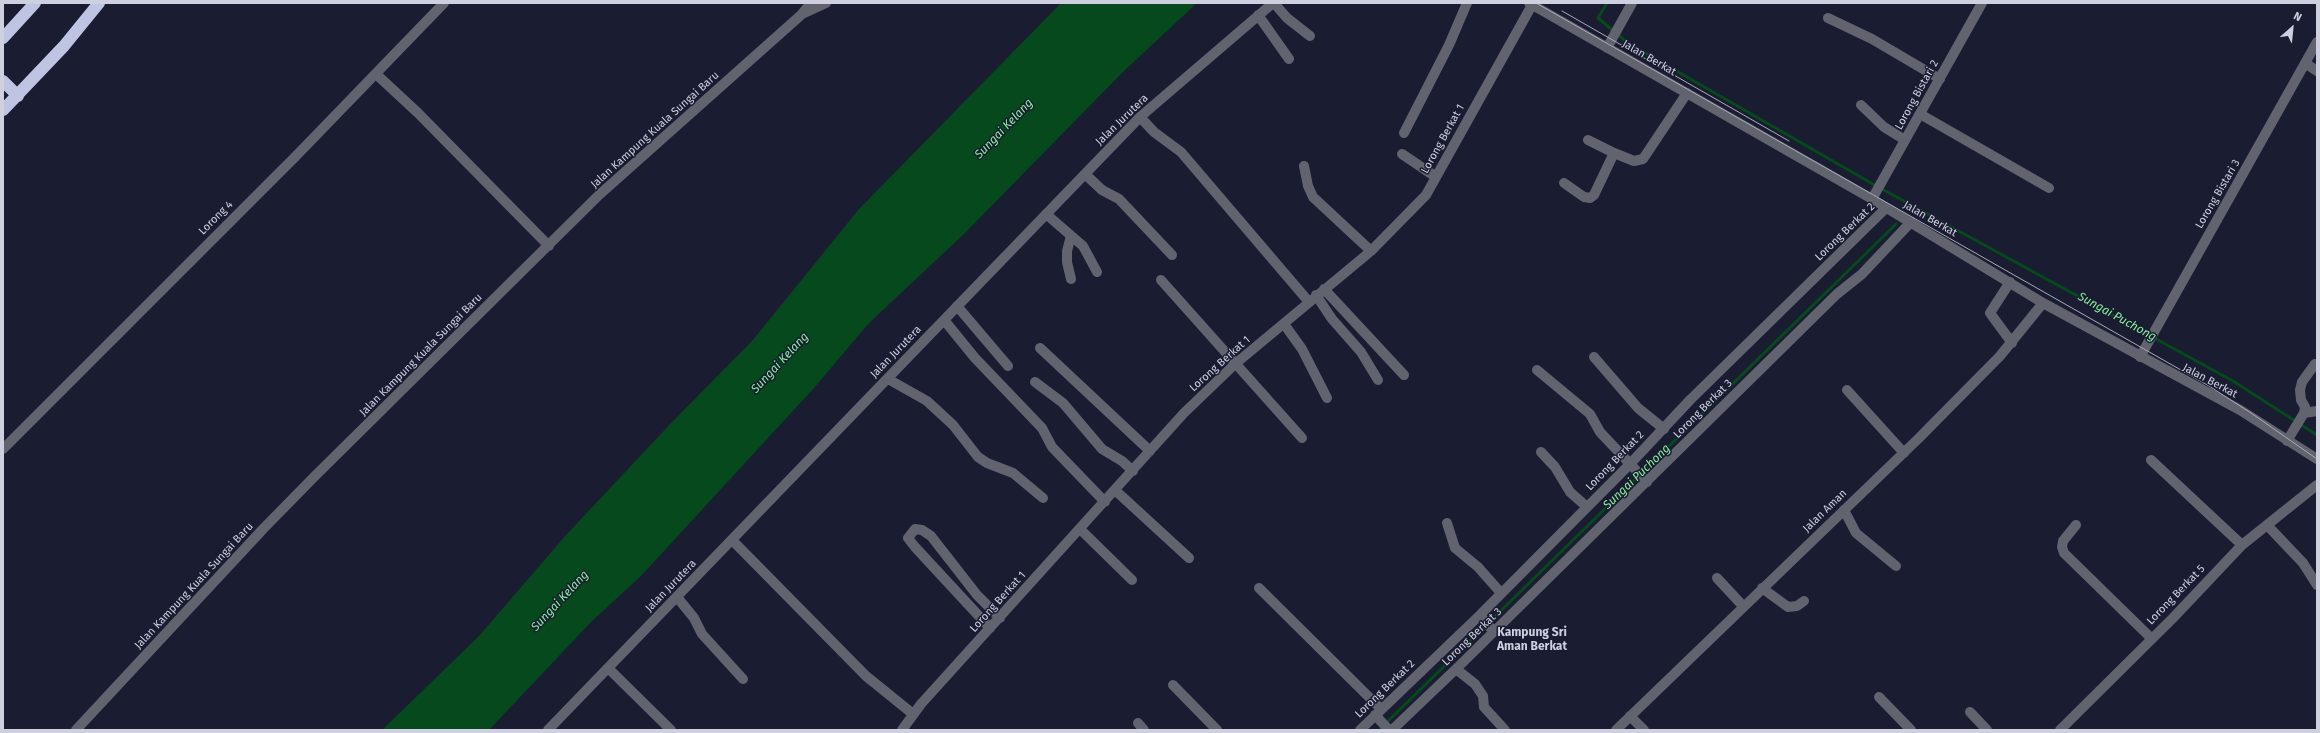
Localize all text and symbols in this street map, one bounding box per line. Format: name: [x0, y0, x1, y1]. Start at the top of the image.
north arrow: [2272, 8, 2312, 48]
text: N: [2291, 9, 2304, 24]
street label: Jalan Berkat: [1620, 37, 1678, 79]
street label: Lorong Bistari 2: [1892, 58, 1942, 132]
street label: Jalan Kampung Kuala Sungai Baru: [588, 69, 722, 191]
street label: Jalan Jurutera: [1093, 92, 1151, 148]
water label: Sungai Kelang: [972, 96, 1036, 162]
street label: Lorong Berkat 1: [1419, 102, 1467, 176]
street label: Lorong Bistari 3: [2193, 157, 2243, 231]
street label: Lorong 4: [196, 198, 236, 238]
street label: Jalan Berkat: [1901, 198, 1959, 240]
street label: Lorong Berkat 2: [1812, 200, 1878, 264]
water label: Sungai Puchong: [2075, 289, 2159, 345]
street label: Jalan Kampung Kuala Sungai Baru: [357, 291, 485, 419]
street label: Jalan Jurutera: [868, 323, 924, 381]
water label: Sungai Kelang: [748, 330, 812, 396]
street label: Lorong Berkat 1: [1187, 333, 1253, 395]
street label: Jalan Berkat: [2180, 361, 2240, 401]
street label: Lorong Berkat 3: [1671, 377, 1735, 441]
street label: Lorong Berkat 2: [1583, 428, 1647, 494]
water label: Sungai Puchong: [1601, 441, 1673, 513]
street label: Jalan Aman: [1800, 487, 1850, 535]
street label: Jalan Kampung Kuala Sungai Baru: [132, 520, 256, 652]
street label: Jalan Jurutera: [643, 557, 699, 615]
street label: Lorong Berkat 5: [2144, 562, 2208, 628]
water label: Sungai Kelang: [528, 568, 592, 634]
street label: Lorong Berkat 1: [967, 569, 1029, 635]
street label: Lorong Berkat 3: [1439, 605, 1505, 669]
district label: Kampung Sri Aman Berkat: [1497, 626, 1567, 654]
street label: Lorong Berkat 2: [1352, 657, 1418, 721]

